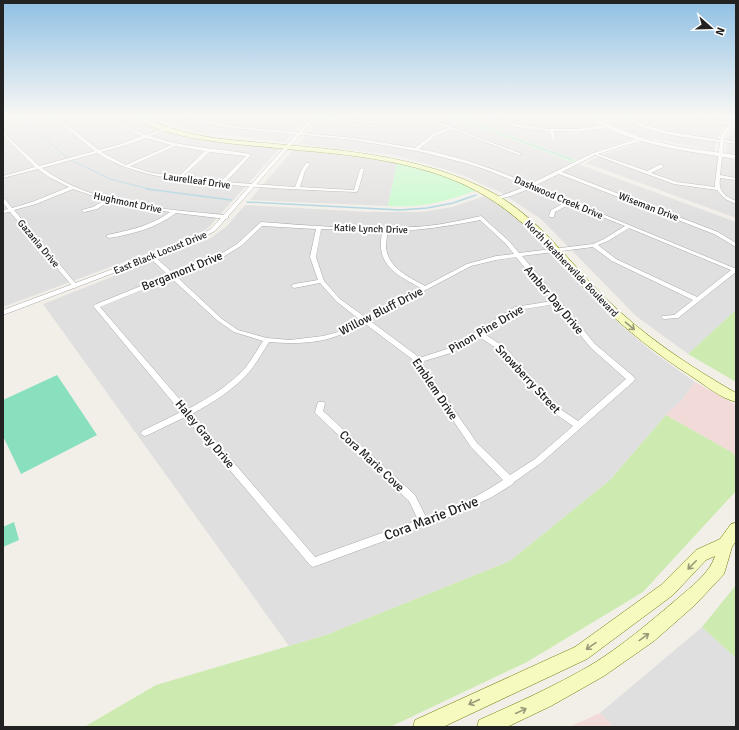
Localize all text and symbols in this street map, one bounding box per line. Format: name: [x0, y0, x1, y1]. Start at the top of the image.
north arrow: [691, 8, 731, 48]
text: N: [713, 25, 727, 37]
street label: Laurelleaf Drive: [162, 170, 231, 192]
street label: Dashwood Creek Drive: [512, 174, 605, 222]
street label: Hughmont Drive: [92, 190, 163, 216]
street label: Wiseman Drive: [617, 190, 681, 224]
street label: Gazania Drive: [15, 217, 62, 270]
street label: North Heatherwilde Boulevard: [522, 218, 621, 320]
street label: Katie Lynch Drive: [334, 222, 408, 236]
street label: East Black Locust Drive: [112, 229, 209, 277]
street label: Bergamont Drive: [139, 248, 225, 295]
street label: Amber Day Drive: [521, 263, 587, 338]
street label: Willow Bluff Drive: [337, 284, 426, 339]
street label: Pinon Pine Drive: [446, 302, 526, 357]
one-way arrow: [625, 322, 636, 331]
street label: Snowberry Street: [492, 342, 563, 417]
street label: Emblem Drive: [408, 356, 461, 423]
street label: Haley Gray Drive: [172, 397, 238, 472]
street label: Cora Marie Cove: [336, 427, 407, 495]
street label: Cora Marie Drive: [382, 493, 481, 544]
one-way arrow: [687, 560, 697, 570]
one-way arrow: [639, 633, 650, 641]
one-way arrow: [585, 642, 596, 650]
one-way arrow: [468, 699, 480, 706]
one-way arrow: [515, 707, 527, 714]

